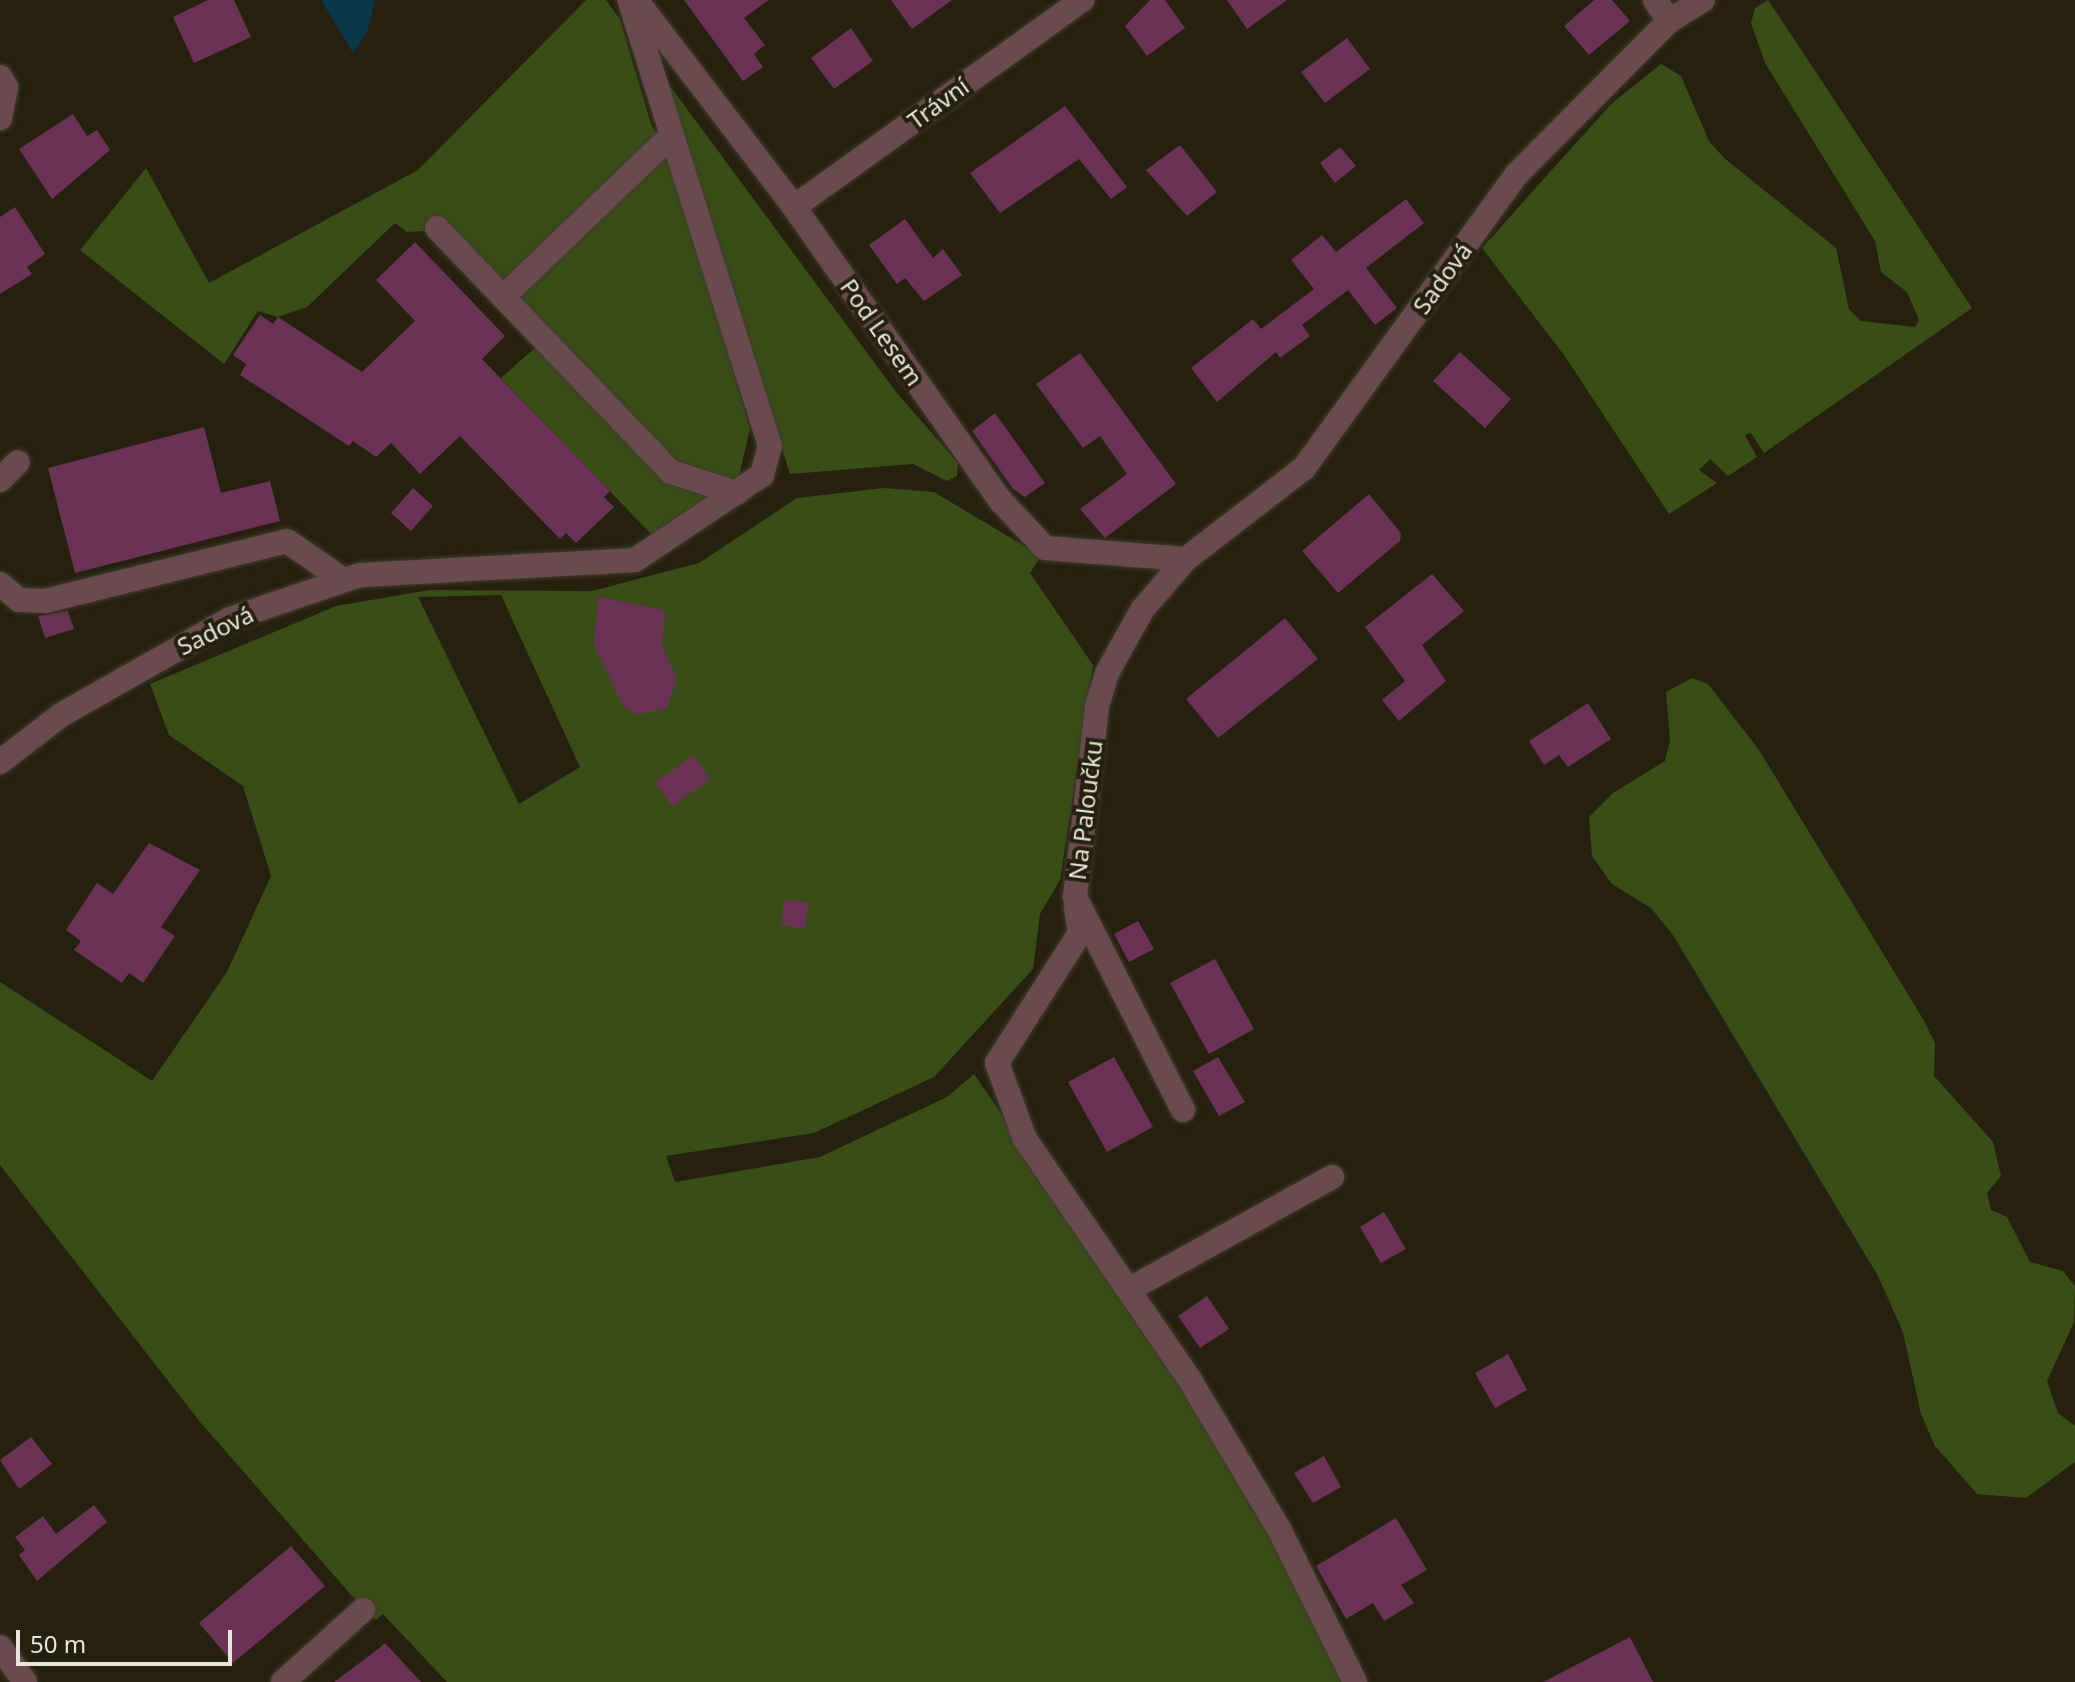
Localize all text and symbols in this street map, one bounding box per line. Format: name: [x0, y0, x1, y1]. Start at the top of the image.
street label: Trávní: [902, 71, 974, 135]
street label: Sadová: [1407, 237, 1477, 319]
street label: Pod Lesem: [835, 273, 929, 391]
street label: Sadová: [172, 599, 258, 661]
street label: Na Paloučku: [1062, 738, 1108, 882]
scale bar: [20, 1614, 236, 1664]
text: 50 m: [30, 1627, 86, 1660]

